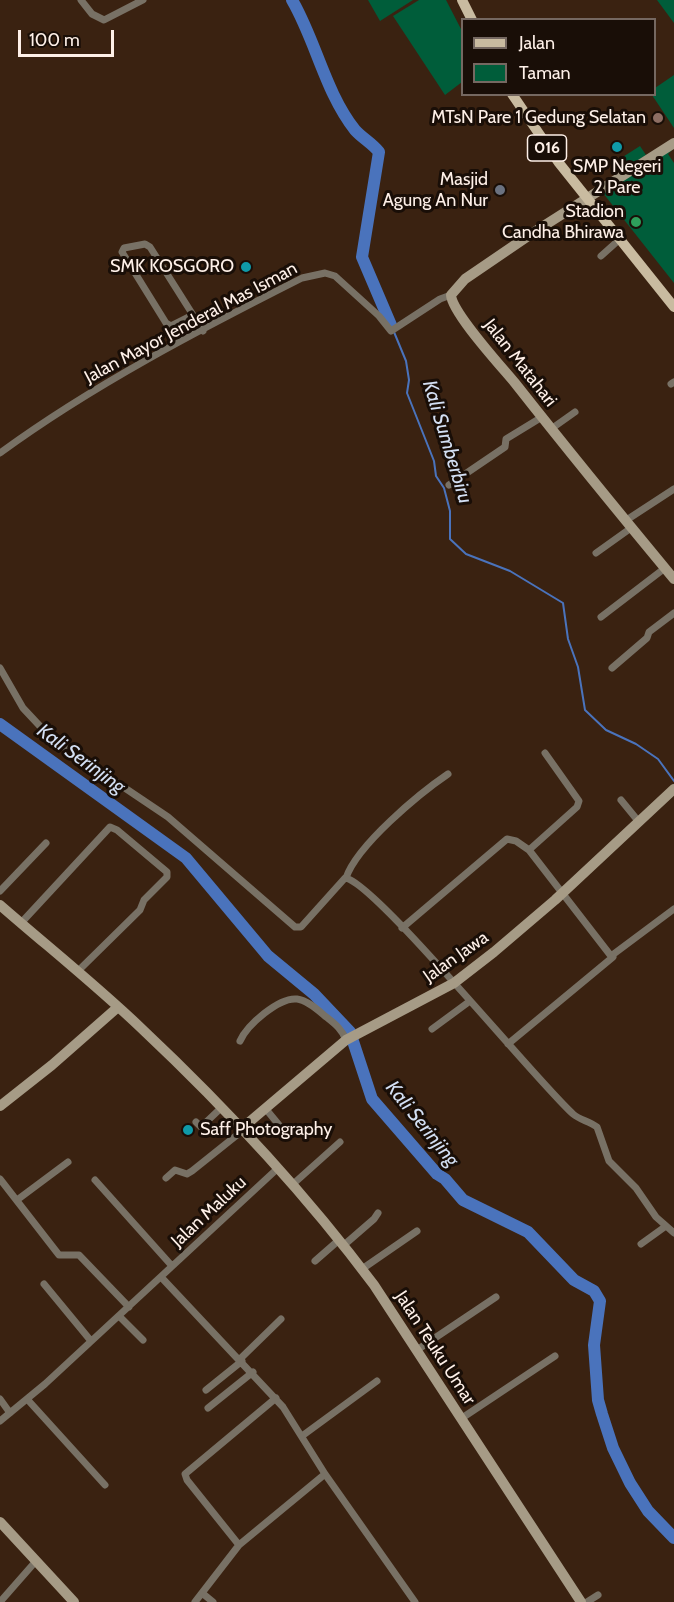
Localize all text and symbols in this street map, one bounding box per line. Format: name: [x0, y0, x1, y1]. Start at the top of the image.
scale bar: [21, 18, 117, 56]
legend: [461, 18, 656, 96]
text: 100 m: [29, 29, 80, 51]
text: Jalan: [519, 32, 555, 54]
text: Taman: [519, 62, 571, 84]
place label: MTsN Pare 1 Gedung Selatan: [431, 107, 646, 129]
marker: MTsN Pare 1 Gedung Selatan: [651, 111, 665, 125]
road number: 016: [528, 135, 566, 161]
marker: SMP Negeri 2 Pare: [610, 140, 624, 154]
place label: SMP Negeri 2 Pare: [573, 156, 661, 198]
place label: Masjid Agung An Nur: [383, 169, 488, 212]
marker: Masjid Agung An Nur: [493, 183, 507, 197]
place label: Stadion Candha Bhirawa: [502, 201, 624, 244]
marker: Stadion Candha Bhirawa: [629, 215, 643, 229]
place label: SMK KOSGORO: [110, 256, 234, 278]
street label: Jalan Mayor Jenderal Mas Isman: [81, 258, 301, 388]
marker: SMK KOSGORO: [239, 260, 253, 274]
street label: Jalan Matahari: [479, 315, 561, 411]
water label: Kali Sumberbiru: [417, 378, 477, 506]
water label: Kali Serinjing: [32, 719, 130, 799]
street label: Jalan Jawa: [419, 927, 493, 987]
water label: Kali Serinjing: [380, 1076, 464, 1172]
place label: Saff Photography: [200, 1119, 332, 1141]
marker: Saff Photography: [181, 1123, 195, 1137]
street label: Jalan Maluku: [167, 1172, 251, 1252]
street label: Jalan Teuku Umar: [390, 1287, 480, 1409]

